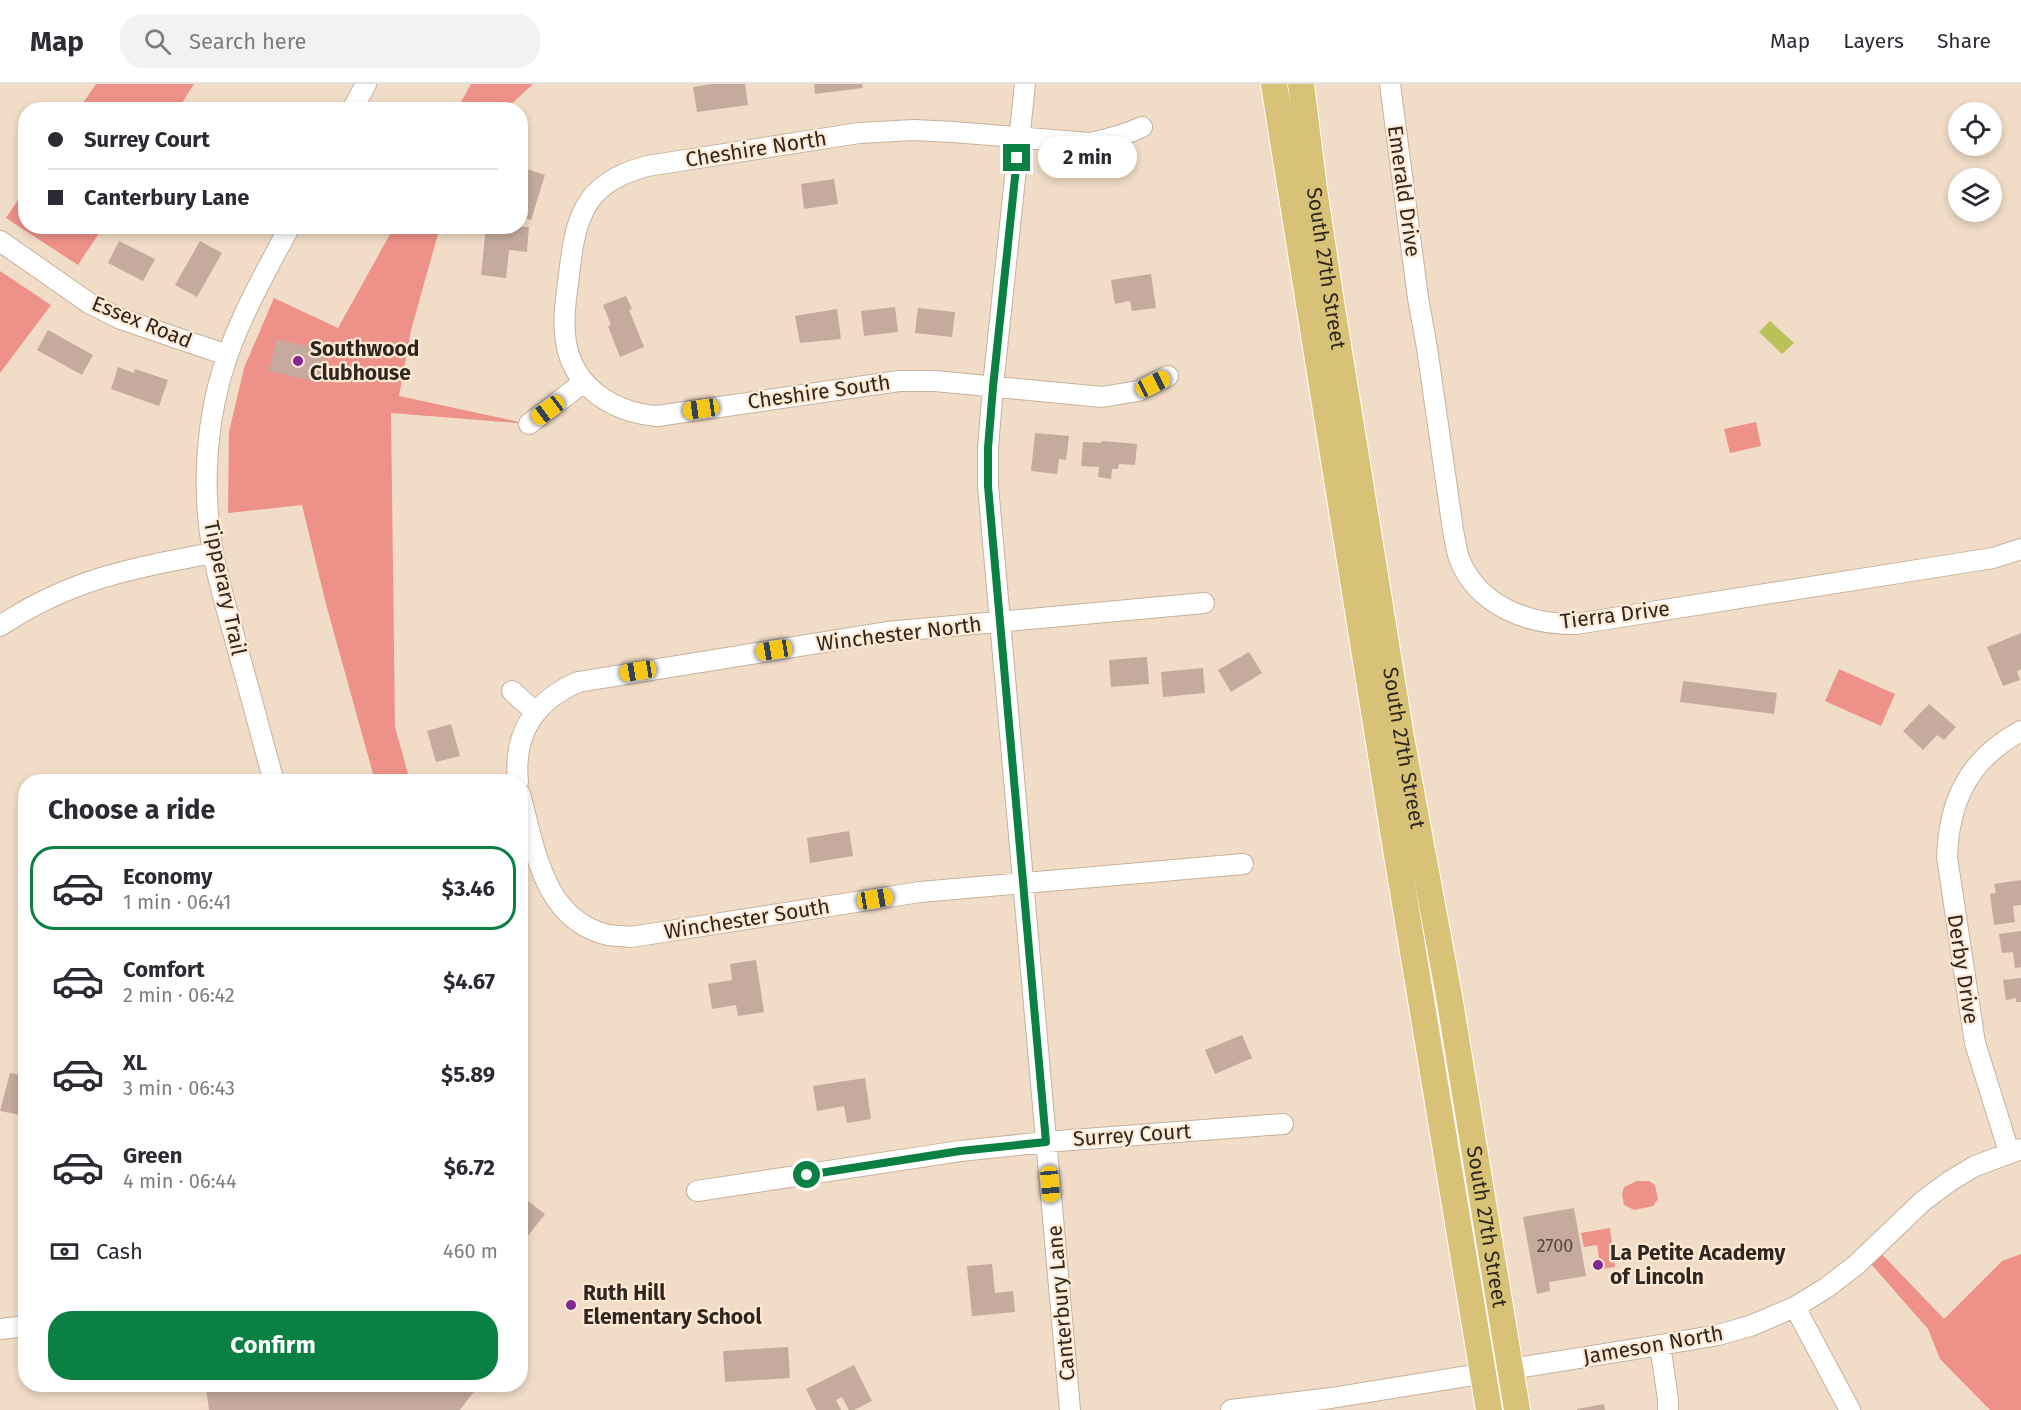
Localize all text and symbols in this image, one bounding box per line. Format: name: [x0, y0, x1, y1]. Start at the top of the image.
search box: [120, 14, 540, 68]
text: Map: [30, 25, 84, 58]
icon: search: [141, 25, 174, 58]
text: Search here: [189, 28, 307, 55]
text: Map: [1770, 28, 1810, 54]
text: Layers: [1843, 28, 1904, 54]
text: Share: [1937, 28, 1991, 54]
map controls: [1948, 102, 2002, 222]
button: locate: [1948, 102, 2002, 156]
street label: Emerald Drive: [1382, 124, 1426, 258]
street label: Cheshire North: [684, 125, 828, 173]
text: Surrey Court: [84, 126, 210, 153]
callout: 2 min: [1038, 137, 1137, 179]
route end: [1003, 144, 1030, 171]
text: 2 min: [1063, 145, 1112, 169]
button: layers: [1948, 168, 2002, 222]
text: Canterbury Lane: [84, 184, 249, 211]
street label: South 27th Street: [1301, 186, 1351, 352]
street label: Essex Road: [88, 290, 196, 354]
place label: Southwood Clubhouse: [310, 336, 419, 386]
marker: Southwood Clubhouse: [291, 354, 305, 368]
car: [1133, 368, 1173, 400]
street label: Cheshire South: [746, 369, 892, 415]
car: [528, 392, 568, 428]
car: [682, 398, 720, 420]
street label: Tipperary Trail: [198, 518, 252, 658]
street label: Tierra Drive: [1559, 595, 1671, 635]
street label: Winchester North: [815, 611, 983, 657]
car: [755, 638, 793, 662]
car: [619, 659, 657, 683]
street label: South 27th Street: [1377, 665, 1431, 831]
text: Choose a ride: [48, 794, 215, 826]
icon: car: [51, 861, 105, 915]
text: Economy: [123, 863, 212, 890]
text: $3.46: [442, 875, 495, 902]
car: [856, 887, 894, 911]
text: 1 min · 06:41: [123, 890, 232, 914]
street label: Winchester South: [662, 893, 832, 945]
street label: Derby Drive: [1942, 912, 1984, 1026]
icon: car: [51, 954, 105, 1008]
text: Comfort: [123, 956, 204, 983]
text: $4.67: [443, 968, 495, 995]
text: 2 min · 06:42: [123, 983, 235, 1007]
icon: car: [51, 1047, 105, 1101]
text: XL: [123, 1049, 147, 1076]
text: $5.89: [441, 1061, 495, 1088]
text: 3 min · 06:43: [123, 1076, 235, 1100]
street label: Surrey Court: [1072, 1118, 1192, 1152]
icon: car: [51, 1140, 105, 1194]
text: Green: [123, 1142, 182, 1169]
street label: South 27th Street: [1461, 1144, 1513, 1310]
text: $6.72: [444, 1154, 495, 1181]
route start: [793, 1161, 820, 1188]
car: [1039, 1165, 1061, 1203]
text: 4 min · 06:44: [123, 1169, 237, 1193]
street label: Canterbury Lane: [1041, 1224, 1081, 1382]
icon: cash: [48, 1235, 81, 1268]
house number: 2700: [1537, 1235, 1573, 1257]
text: Cash: [96, 1238, 143, 1265]
text: 460 m: [443, 1239, 498, 1263]
place label: La Petite Academy of Lincoln: [1610, 1240, 1785, 1290]
marker: La Petite Academy of Lincoln: [1591, 1258, 1605, 1272]
place label: Ruth Hill Elementary School: [583, 1280, 762, 1330]
marker: Ruth Hill Elementary School: [564, 1298, 578, 1312]
button: Confirm: [48, 1311, 498, 1380]
street label: Jameson North: [1581, 1320, 1725, 1370]

